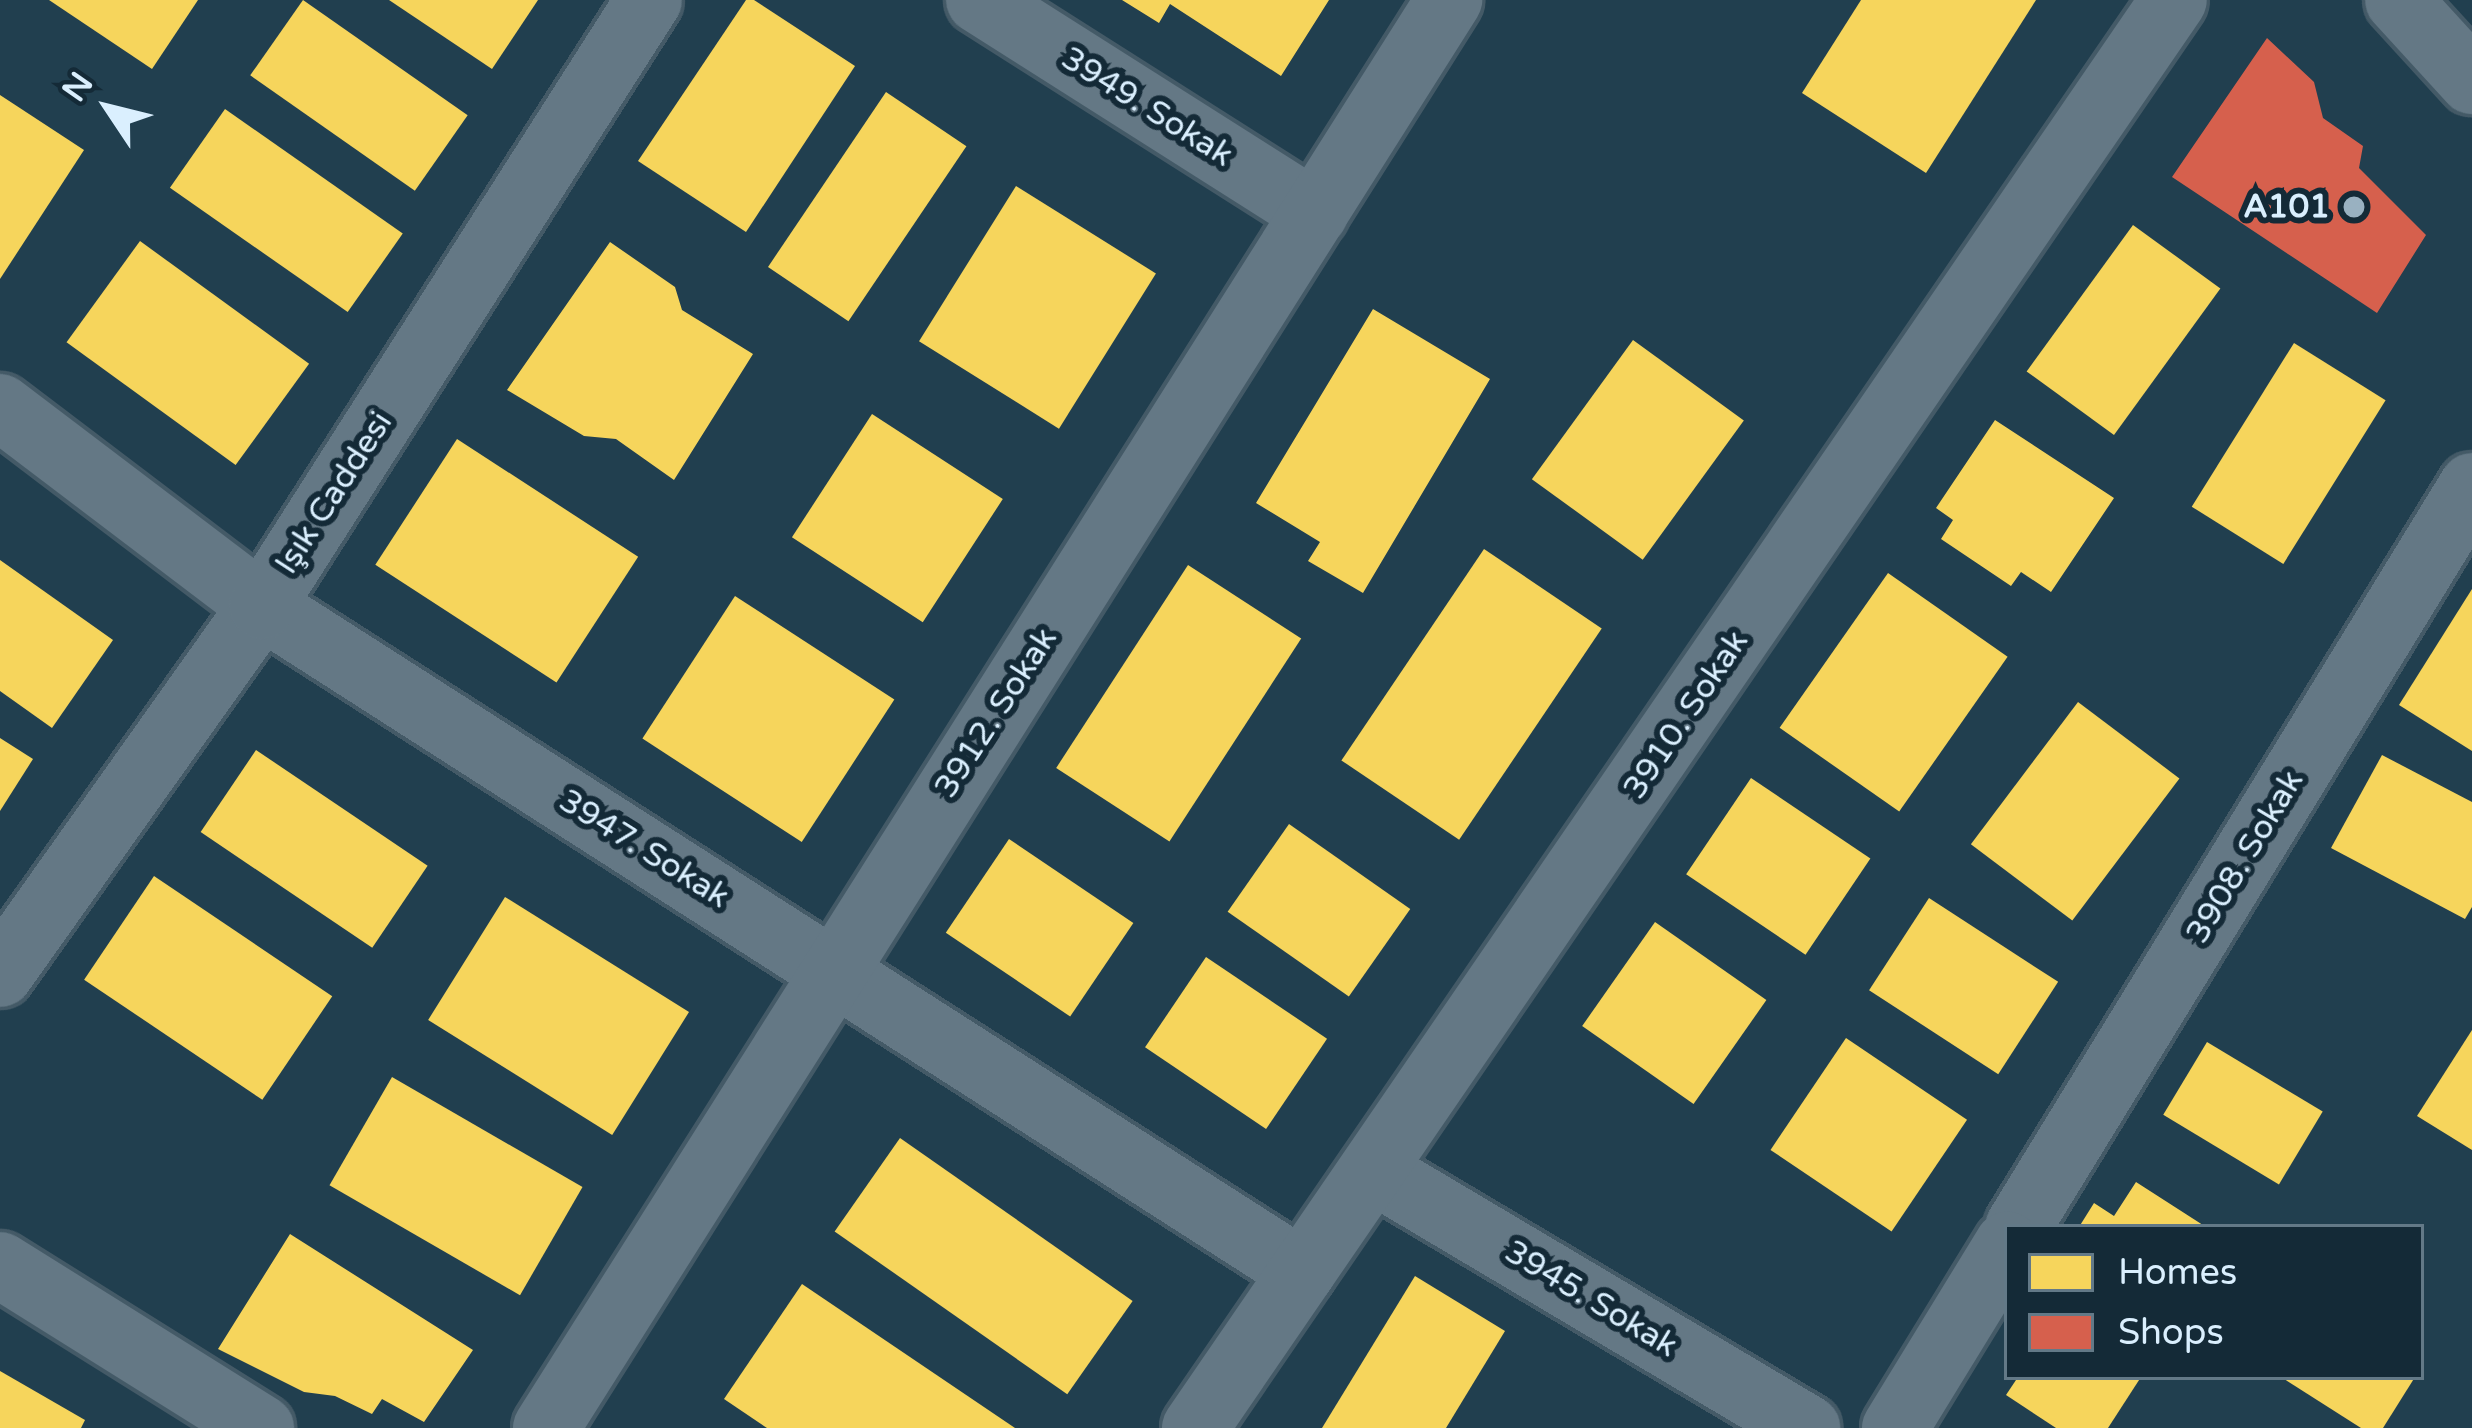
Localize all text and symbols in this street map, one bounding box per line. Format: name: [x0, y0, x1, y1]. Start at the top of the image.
street label: 3949. Sokak: [1054, 39, 1240, 175]
north arrow: [48, 48, 168, 168]
text: N: [55, 65, 102, 109]
place label: A101: [2243, 187, 2330, 227]
marker: A101: [2341, 194, 2367, 220]
street label: Işık Caddesi: [267, 404, 401, 582]
street label: 3912. Sokak: [926, 621, 1066, 805]
street label: 3910. Sokak: [1615, 623, 1757, 807]
street label: 3908. Sokak: [2178, 763, 2312, 951]
street label: 3947. Sokak: [552, 781, 736, 917]
legend: [2004, 1224, 2424, 1380]
street label: 3945. Sokak: [1498, 1232, 1684, 1366]
text: Homes: [2118, 1251, 2237, 1294]
text: Shops: [2118, 1311, 2224, 1354]

